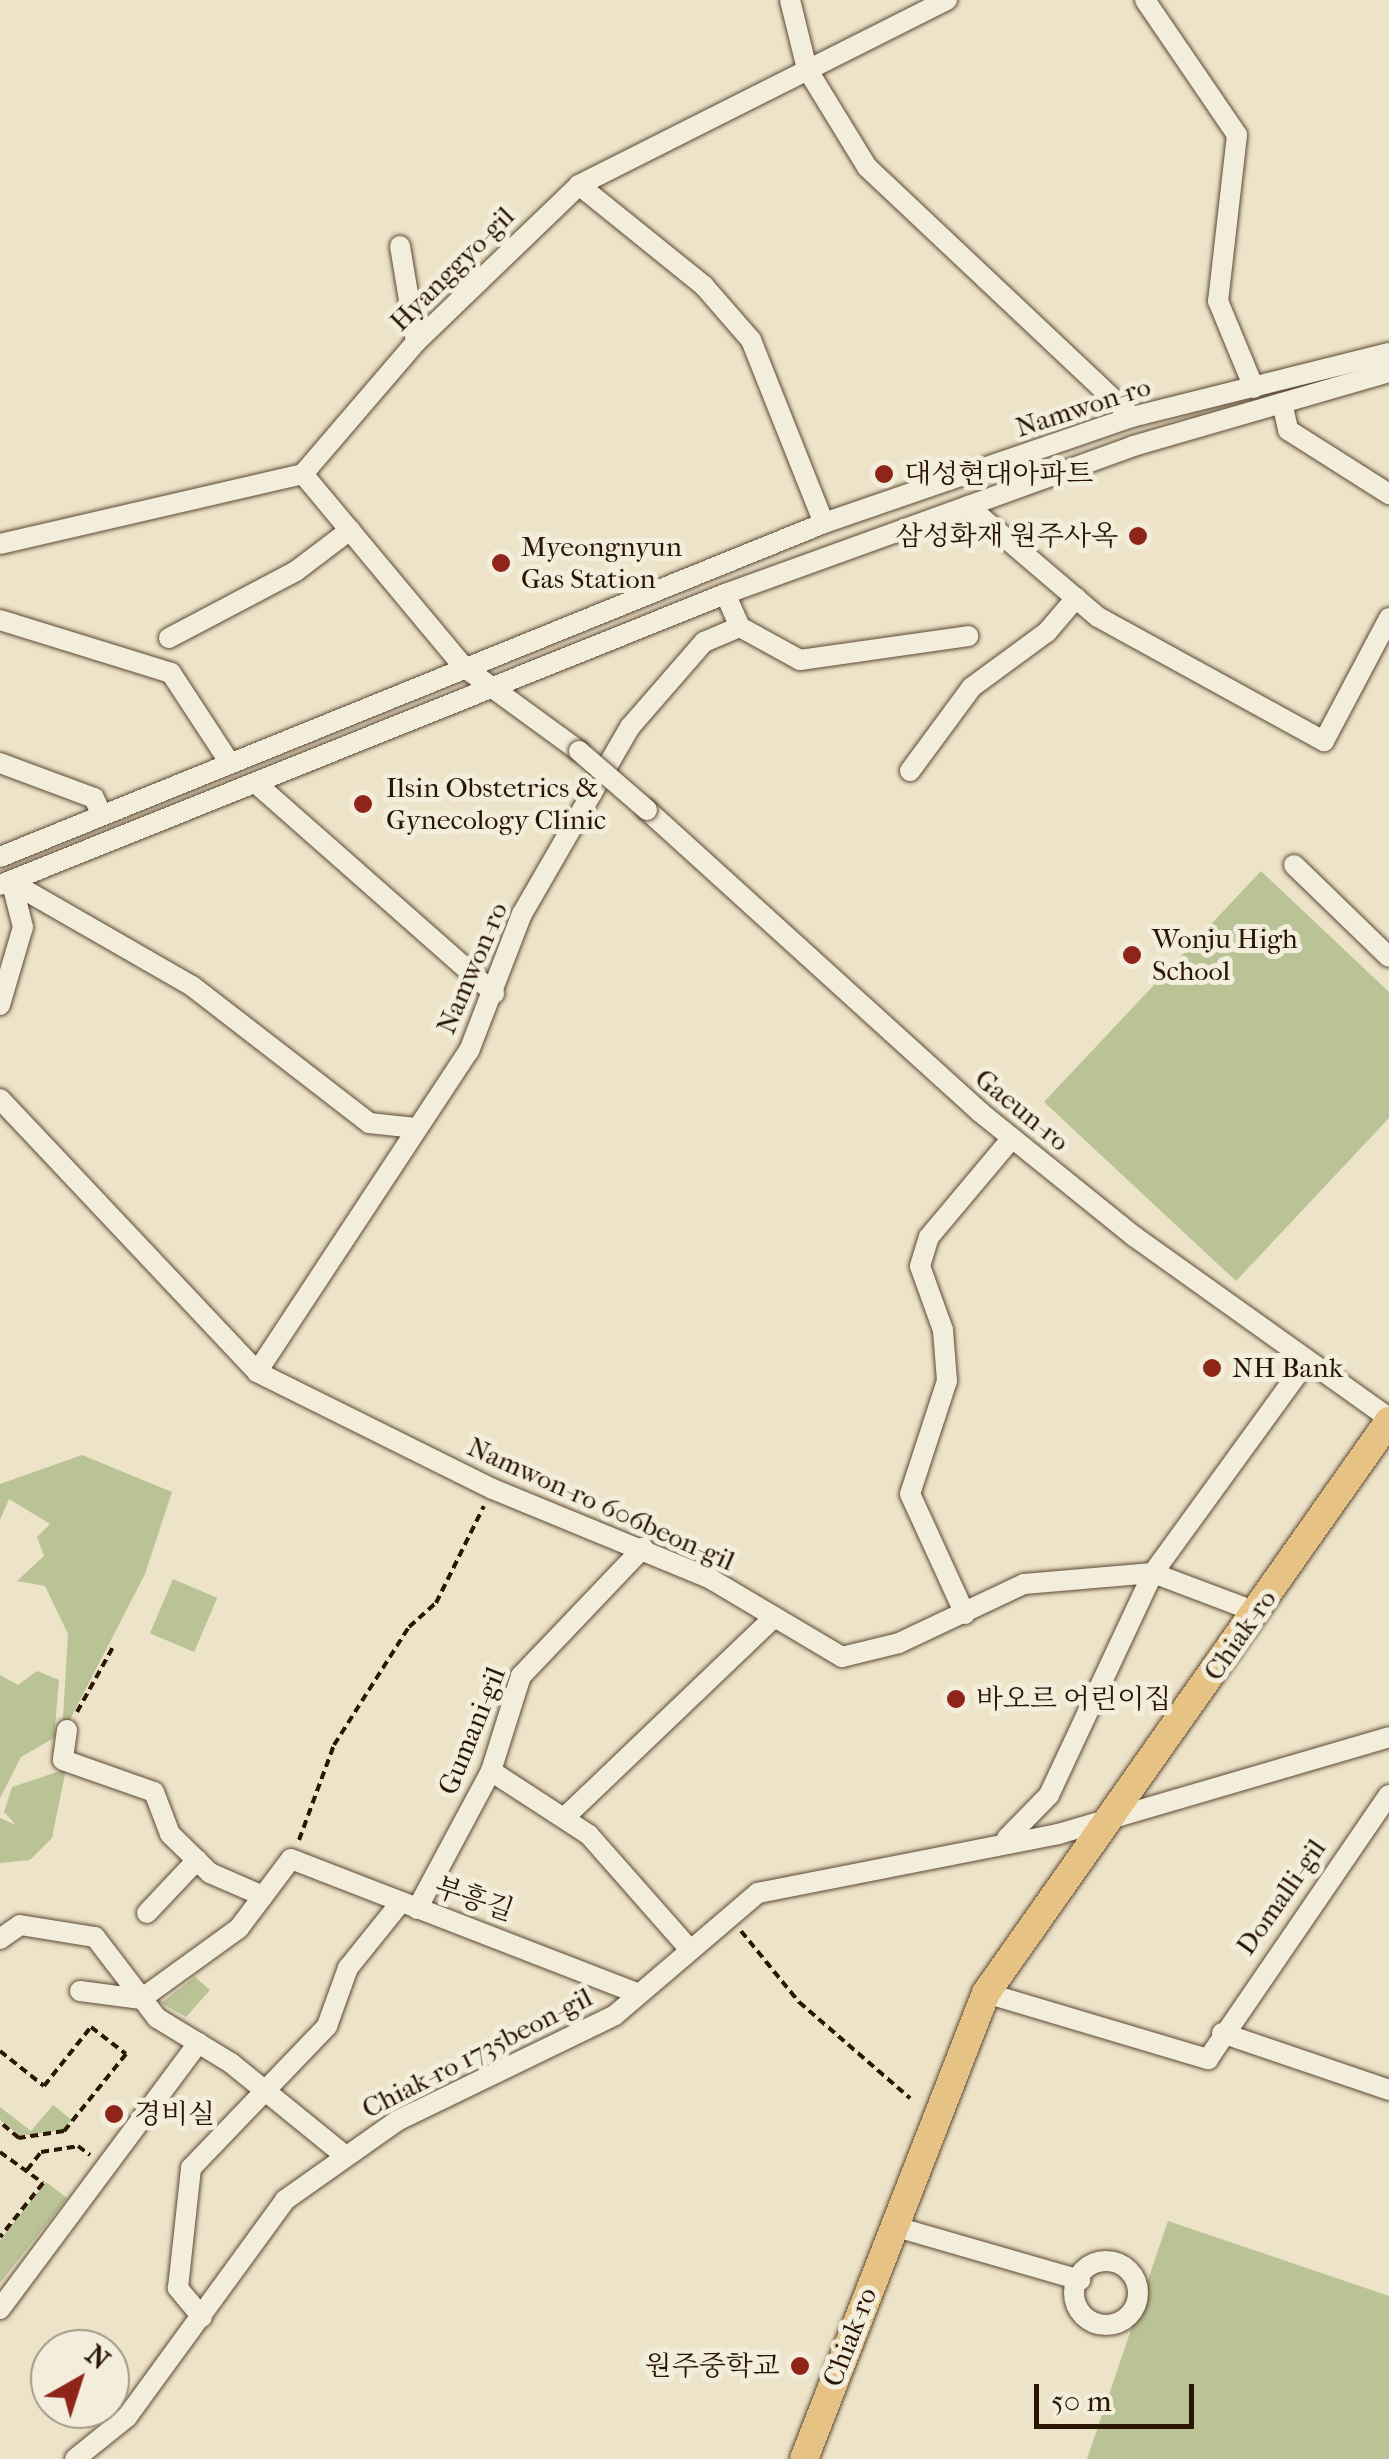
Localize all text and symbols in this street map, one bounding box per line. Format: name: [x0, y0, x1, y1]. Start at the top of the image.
street label: Hyanggyo-gil: [383, 200, 521, 338]
street label: Namwon-ro: [1011, 369, 1155, 445]
place label: 대성현대아파트: [904, 457, 1093, 491]
marker: 대성현대아파트: [873, 463, 895, 485]
place label: 삼성화재 원주사옥: [896, 519, 1118, 553]
marker: 삼성화재 원주사옥: [1127, 525, 1149, 547]
place label: Myeongnyun Gas Station: [521, 530, 682, 596]
marker: Myeongnyun Gas Station: [490, 552, 512, 574]
place label: Ilsin Obstetrics & Gynecology Clinic: [386, 771, 606, 837]
marker: Ilsin Obstetrics & Gynecology Clinic: [350, 791, 376, 817]
street label: Namwon-ro: [429, 897, 515, 1039]
place label: Wonju High School: [1152, 922, 1298, 988]
marker: Wonju High School: [1121, 944, 1143, 966]
street label: Gaeun-ro: [968, 1062, 1076, 1158]
place label: NH Bank: [1232, 1351, 1343, 1385]
marker: NH Bank: [1201, 1357, 1223, 1379]
street label: Namwon-ro 606beon-gil: [462, 1430, 740, 1578]
street label: Chiak-ro: [1197, 1583, 1283, 1687]
street label: Gumani-gil: [431, 1662, 513, 1800]
place label: 바오르 어린이집: [976, 1682, 1171, 1716]
marker: 바오르 어린이집: [945, 1688, 967, 1710]
street label: Domalli-gil: [1229, 1833, 1333, 1961]
street label: 부흥길: [430, 1870, 518, 1928]
street label: Chiak-ro 1735beon-gil: [356, 1980, 598, 2126]
place label: 경비실: [134, 2097, 215, 2131]
marker: 경비실: [103, 2103, 125, 2125]
street label: Chiak-ro: [816, 2283, 884, 2391]
north arrow: [30, 2329, 130, 2429]
text: N: [79, 2337, 117, 2376]
place label: 원주중학교: [645, 2349, 780, 2383]
marker: 원주중학교: [789, 2355, 811, 2377]
scale bar: [1039, 2364, 1199, 2426]
text: 50 m: [1051, 2384, 1112, 2419]

